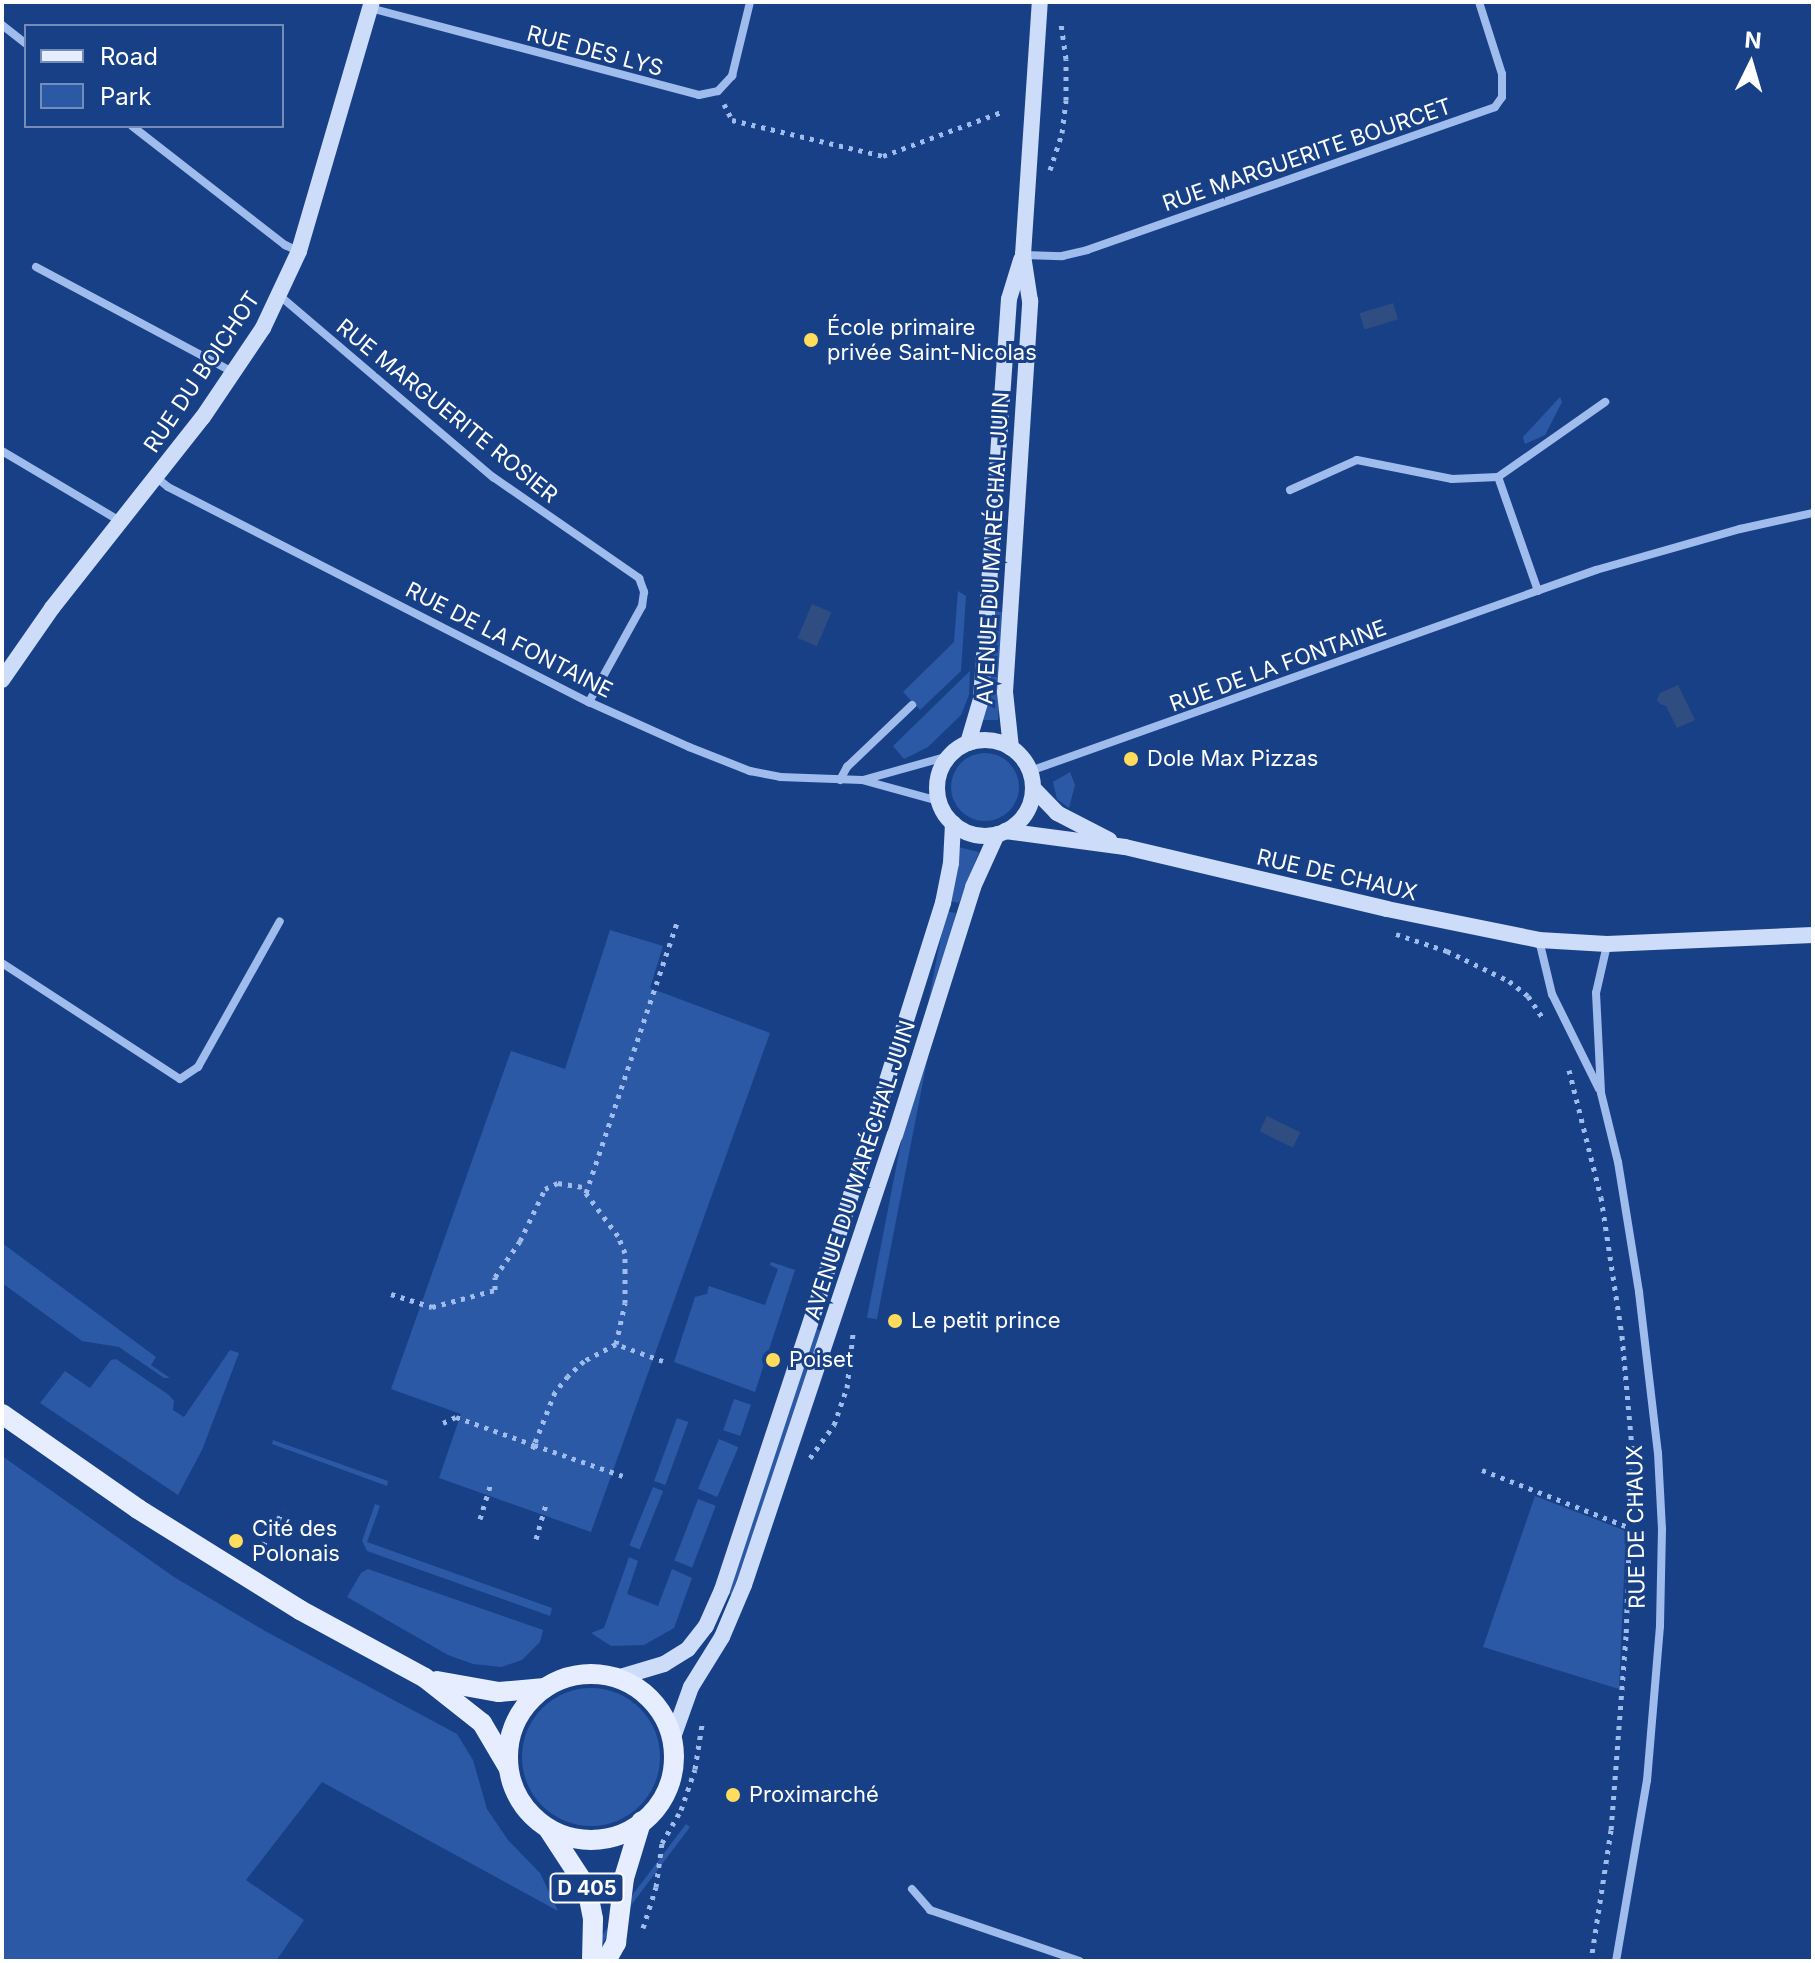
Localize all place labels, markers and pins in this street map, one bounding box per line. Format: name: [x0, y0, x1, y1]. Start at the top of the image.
place label: École primaire privée Saint-Nicolas: [827, 314, 1037, 366]
marker: École primaire privée Saint-Nicolas: [802, 331, 820, 349]
place label: Dole Max Pizzas: [1147, 746, 1318, 772]
marker: Dole Max Pizzas: [1122, 750, 1140, 768]
place label: Le petit prince: [911, 1308, 1060, 1334]
marker: Le petit prince: [886, 1312, 904, 1330]
place label: Poiset: [789, 1347, 853, 1373]
marker: Poiset: [764, 1351, 782, 1369]
place label: Cité des Polonais: [252, 1515, 340, 1566]
marker: Cité des Polonais: [227, 1532, 245, 1550]
place label: Proximarché: [749, 1782, 879, 1808]
marker: Proximarché: [724, 1786, 742, 1804]

